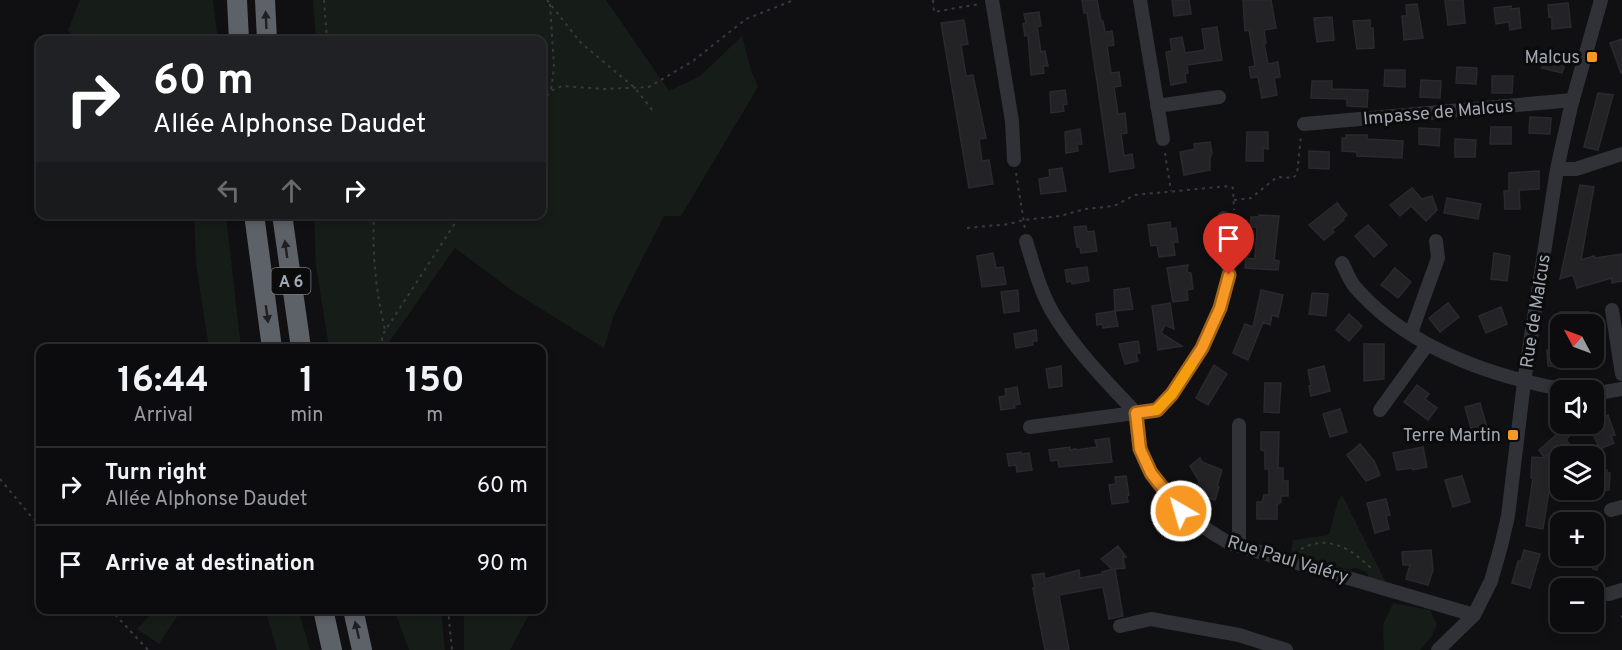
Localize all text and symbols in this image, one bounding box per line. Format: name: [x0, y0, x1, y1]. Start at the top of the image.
one-way arrow: [262, 11, 271, 30]
place label: Malcus: [1524, 47, 1580, 70]
marker: Malcus: [1585, 50, 1599, 64]
text: 60 m: [153, 56, 254, 109]
icon: right: [54, 60, 132, 138]
street label: Impasse de Malcus: [1362, 95, 1514, 132]
text: Allée Alphonse Daudet: [153, 108, 426, 142]
icon: left: [212, 174, 245, 207]
icon: ahead: [275, 174, 308, 207]
icon: right: [338, 174, 371, 207]
pin: [1203, 213, 1254, 275]
icon: arrive: [1212, 222, 1245, 255]
one-way arrow: [282, 239, 291, 258]
street label: Rue de Malcus: [1516, 253, 1557, 370]
road number: A 6: [272, 268, 310, 294]
one-way arrow: [262, 305, 271, 324]
north arrow: [1550, 314, 1604, 368]
map controls: [1550, 314, 1604, 632]
text: 16:44: [117, 359, 209, 405]
text: 1: [300, 359, 314, 405]
text: 150: [405, 359, 465, 405]
button: sound: [1550, 380, 1604, 434]
text: Arrival: [133, 403, 193, 429]
text: min: [290, 403, 323, 429]
text: m: [426, 403, 443, 429]
place label: Terre Martin: [1403, 425, 1501, 448]
marker: Terre Martin: [1506, 428, 1520, 442]
button: layers: [1550, 446, 1604, 500]
text: Turn right: [105, 460, 207, 487]
icon: right: [54, 470, 87, 503]
text: 60 m: [477, 473, 528, 500]
position arrow: [1149, 479, 1213, 543]
text: Allée Alphonse Daudet: [105, 487, 307, 513]
button: +: [1550, 512, 1604, 566]
street label: Rue Paul Valéry: [1224, 531, 1351, 590]
icon: arrive: [54, 548, 87, 581]
text: Arrive at destination: [105, 551, 315, 578]
text: 90 m: [477, 551, 528, 578]
button: −: [1550, 578, 1604, 632]
one-way arrow: [352, 620, 362, 639]

